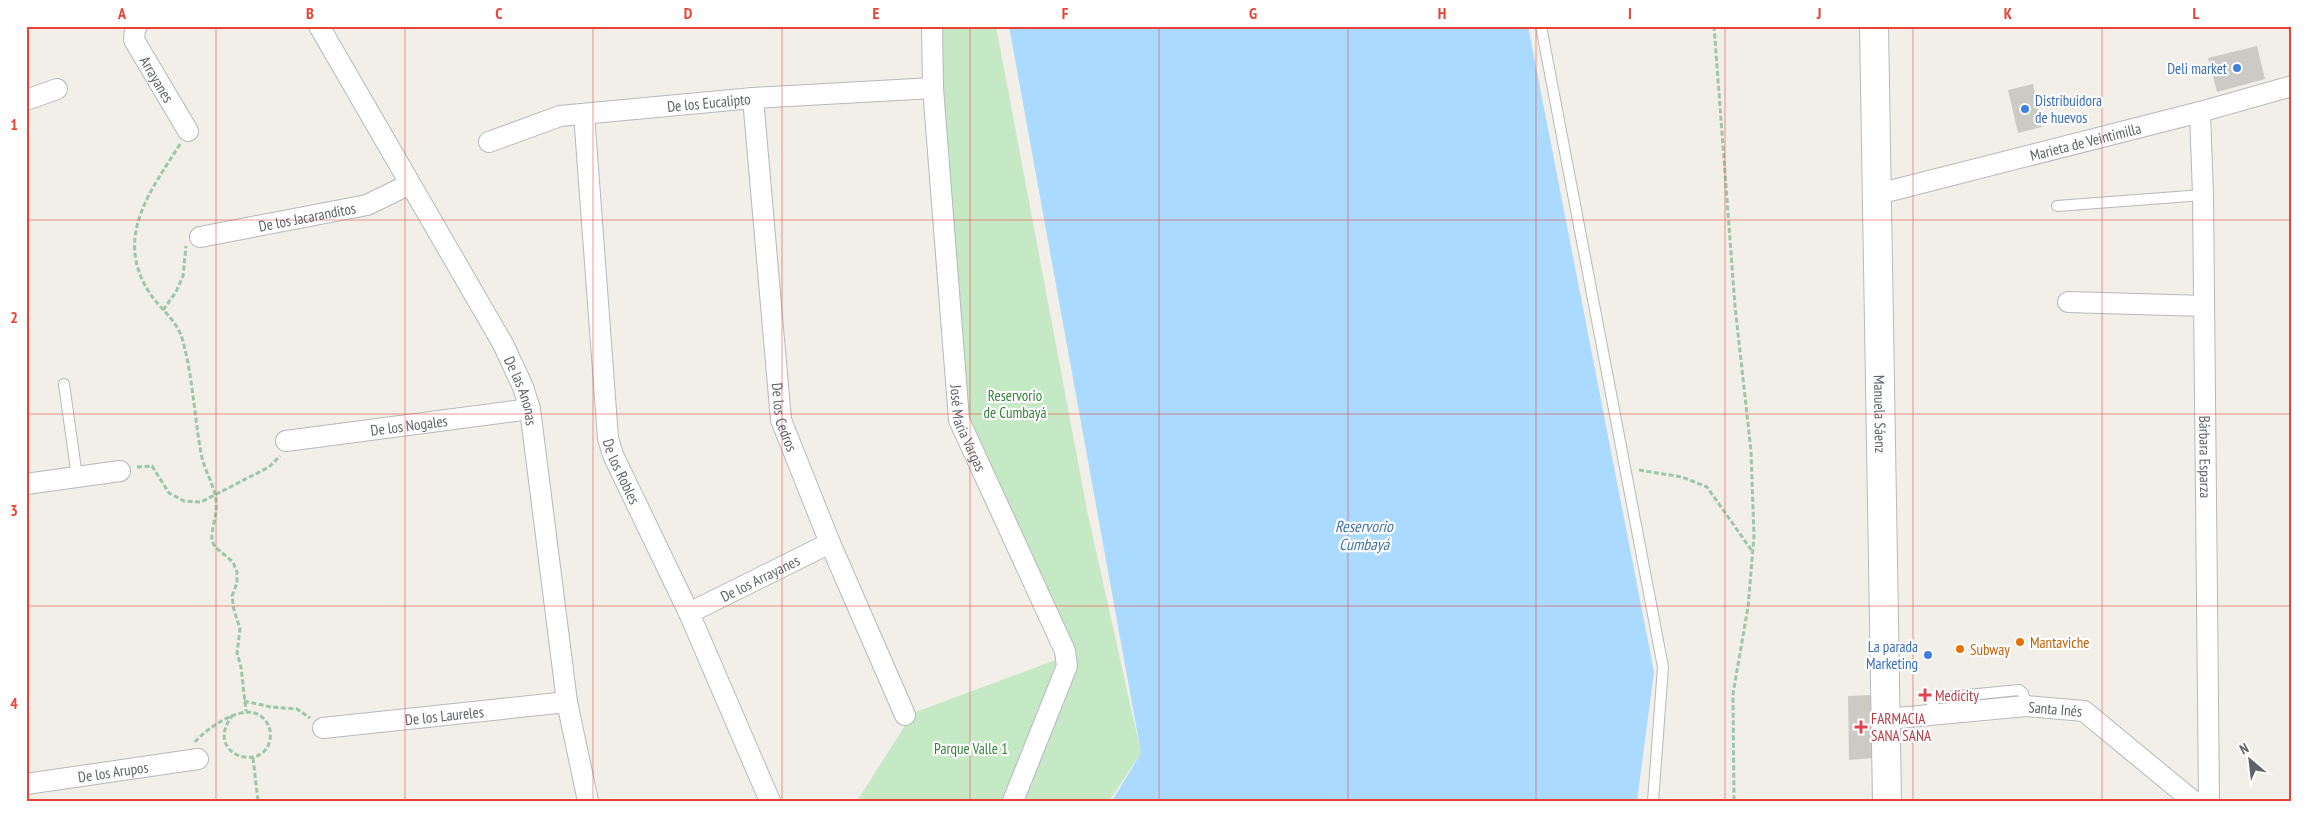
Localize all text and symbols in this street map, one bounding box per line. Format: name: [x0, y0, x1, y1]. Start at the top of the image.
text: A: [117, 3, 127, 23]
text: B: [306, 3, 314, 23]
text: C: [495, 3, 503, 23]
text: D: [684, 3, 693, 23]
text: E: [873, 3, 880, 23]
text: F: [1062, 3, 1069, 23]
text: G: [1249, 3, 1257, 23]
text: H: [1438, 3, 1446, 23]
text: I: [1628, 3, 1632, 23]
text: J: [1816, 3, 1821, 23]
text: K: [2004, 3, 2013, 23]
text: L: [2193, 3, 2200, 23]
street label: Arrayanes: [136, 52, 178, 106]
place label: Deli market: [2167, 59, 2227, 78]
marker: Deli market: [2231, 62, 2243, 74]
street label: De los Eucalipto: [666, 89, 751, 115]
place label: Distribuidora de huevos: [2035, 91, 2102, 127]
marker: Distribuidora de huevos: [2019, 103, 2031, 115]
text: 1: [10, 114, 18, 134]
street label: Marieta de Veintimilla: [2028, 118, 2143, 164]
street label: De los Jacaranditos: [257, 198, 357, 235]
text: 2: [10, 307, 18, 327]
street label: De las Anonas: [500, 353, 541, 426]
street label: Manuela Sáenz: [1870, 375, 1891, 453]
street label: De los Cedros: [768, 382, 802, 454]
street label: José Maria Vargas: [947, 383, 991, 474]
park label: Reservorio de Cumbayá: [984, 386, 1046, 422]
street label: De los Nogales: [369, 410, 449, 439]
street label: Bárbara Esparza: [2196, 415, 2216, 498]
street label: De los Robles: [599, 436, 645, 507]
text: 3: [10, 500, 18, 520]
water label: Reservorio Cumbayá: [1335, 516, 1394, 554]
street label: De los Arrayanes: [717, 550, 803, 606]
place label: Mantaviche: [2030, 633, 2089, 652]
marker: Mantaviche: [2014, 636, 2026, 648]
place label: La parada Marketing: [1866, 637, 1918, 673]
place label: Subway: [1970, 640, 2010, 659]
marker: Subway: [1954, 643, 1966, 655]
marker: La parada Marketing: [1922, 649, 1934, 661]
place label: Medicity: [1935, 686, 1979, 705]
marker: Medicity: [1919, 689, 1931, 701]
text: 4: [10, 693, 18, 713]
street label: Santa Inés: [2028, 697, 2083, 720]
street label: De los Laureles: [404, 701, 485, 729]
place label: FARMACIA SANA SANA: [1871, 709, 1932, 745]
marker: FARMACIA SANA SANA: [1855, 721, 1867, 733]
north arrow: [2226, 734, 2276, 784]
park label: Parque Valle 1: [934, 739, 1008, 758]
text: N: [2236, 739, 2251, 758]
street label: De los Arupos: [77, 757, 150, 786]

